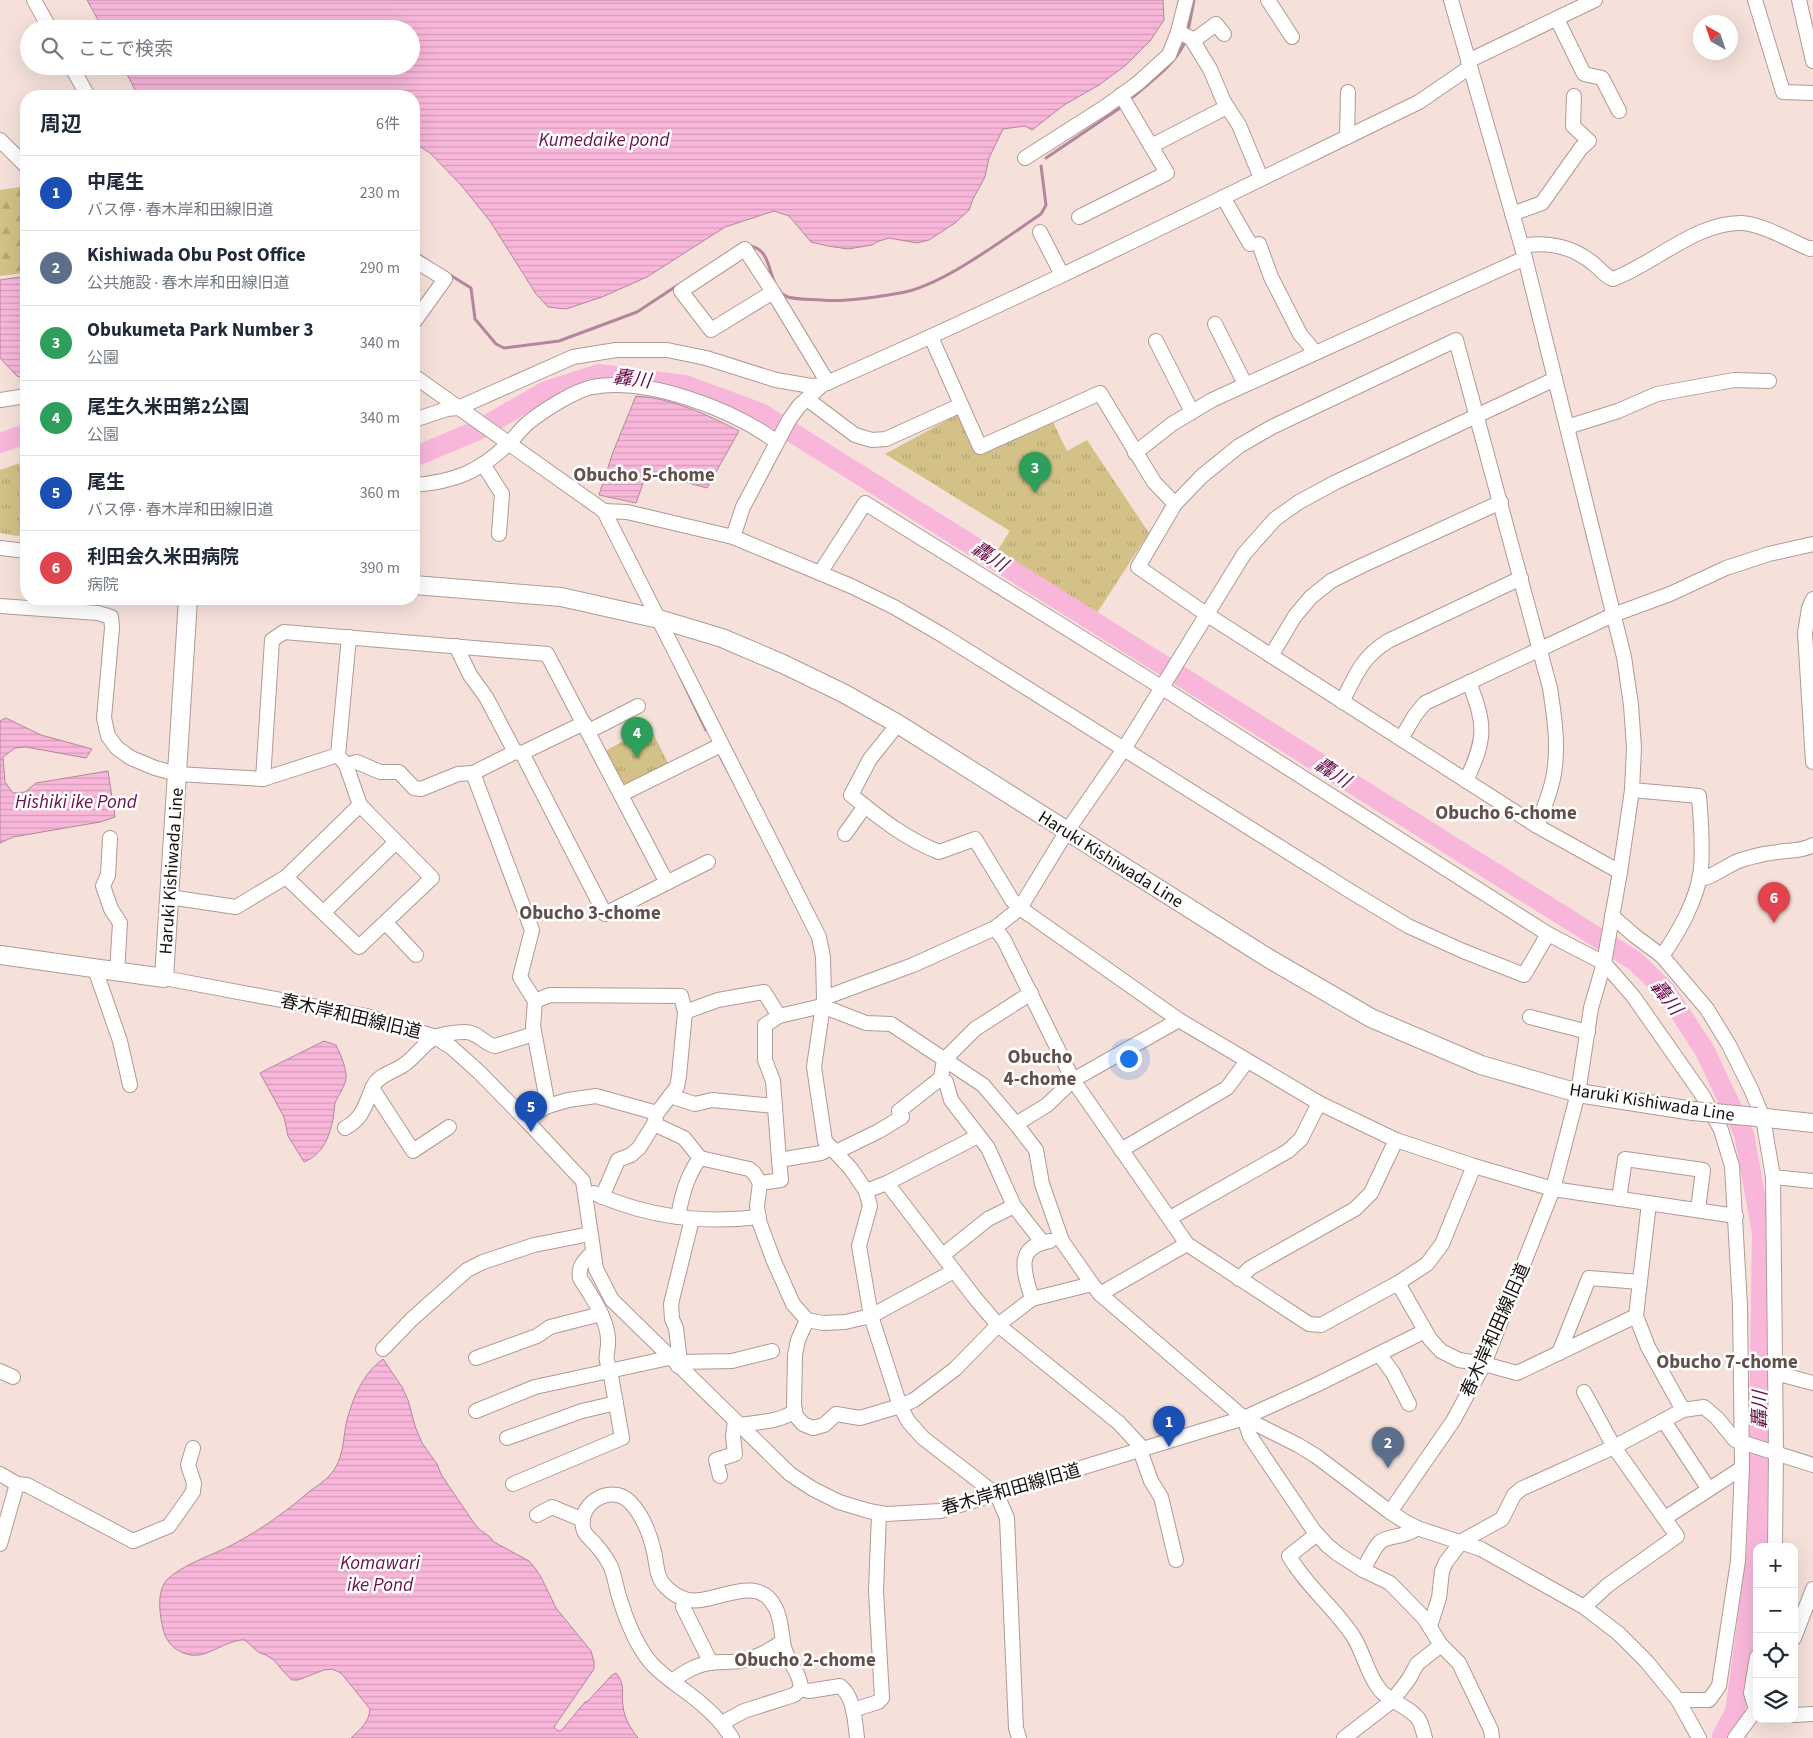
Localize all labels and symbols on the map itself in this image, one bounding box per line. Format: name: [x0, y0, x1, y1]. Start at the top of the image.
north arrow: [1693, 15, 1738, 60]
water label: Kumedaike pond: [538, 127, 670, 154]
water label: 轟川: [611, 364, 654, 395]
pin: 3: [1019, 452, 1051, 493]
district label: Obucho 5-chome: [573, 462, 715, 489]
water label: 轟川: [966, 536, 1014, 580]
pin: 4: [621, 717, 653, 758]
water label: 轟川: [1309, 752, 1357, 796]
street label: Haruki Kishiwada Line: [153, 787, 190, 955]
water label: Hishiki ike Pond: [15, 789, 138, 816]
district label: Obucho 6-chome: [1435, 800, 1577, 827]
street label: Haruki Kishiwada Line: [1033, 805, 1188, 914]
pin: 6: [1758, 882, 1790, 923]
district label: Obucho 3-chome: [519, 900, 661, 927]
water label: 轟川: [1643, 975, 1689, 1023]
street label: 春木岸和田線旧道: [278, 988, 424, 1045]
district label: Obucho 4-chome: [1004, 1044, 1077, 1093]
your location: [1116, 1046, 1142, 1072]
street label: Haruki Kishiwada Line: [1568, 1077, 1736, 1128]
pin: 5: [515, 1091, 547, 1132]
street label: 春木岸和田線旧道: [1455, 1259, 1536, 1401]
district label: Obucho 7-chome: [1656, 1349, 1798, 1376]
water label: 轟川: [1747, 1389, 1774, 1429]
pin: 1: [1153, 1406, 1185, 1447]
pin: 2: [1372, 1427, 1404, 1468]
street label: 春木岸和田線旧道: [938, 1458, 1084, 1521]
water label: Komawari ike Pond: [340, 1550, 421, 1599]
district label: Obucho 2-chome: [734, 1647, 876, 1674]

